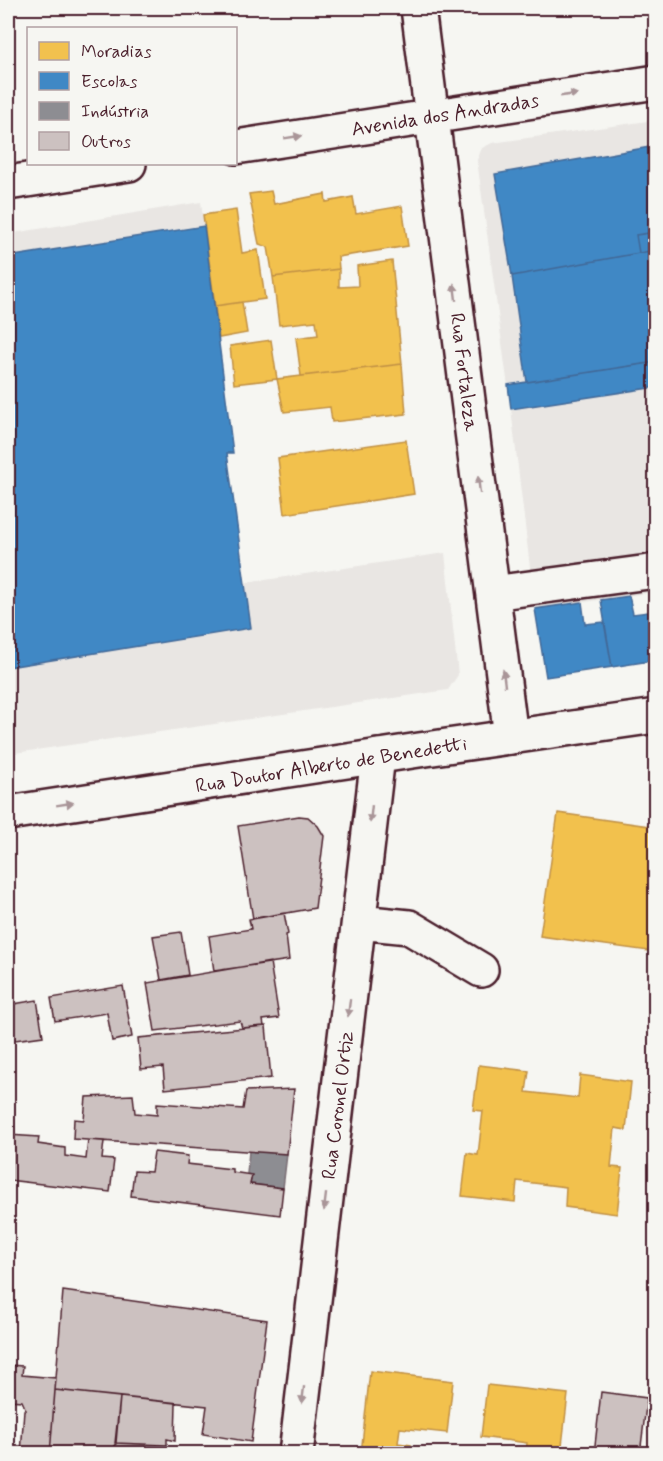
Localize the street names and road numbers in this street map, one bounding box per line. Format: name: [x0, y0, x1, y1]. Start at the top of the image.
street label: Avenida dos Andradas: [350, 87, 541, 144]
street label: Rua Fortaleza: [443, 311, 484, 434]
street label: Rua Doutor Alberto de Benedetti: [193, 731, 469, 800]
street label: Rua Coronel Ortiz: [316, 1029, 361, 1181]

